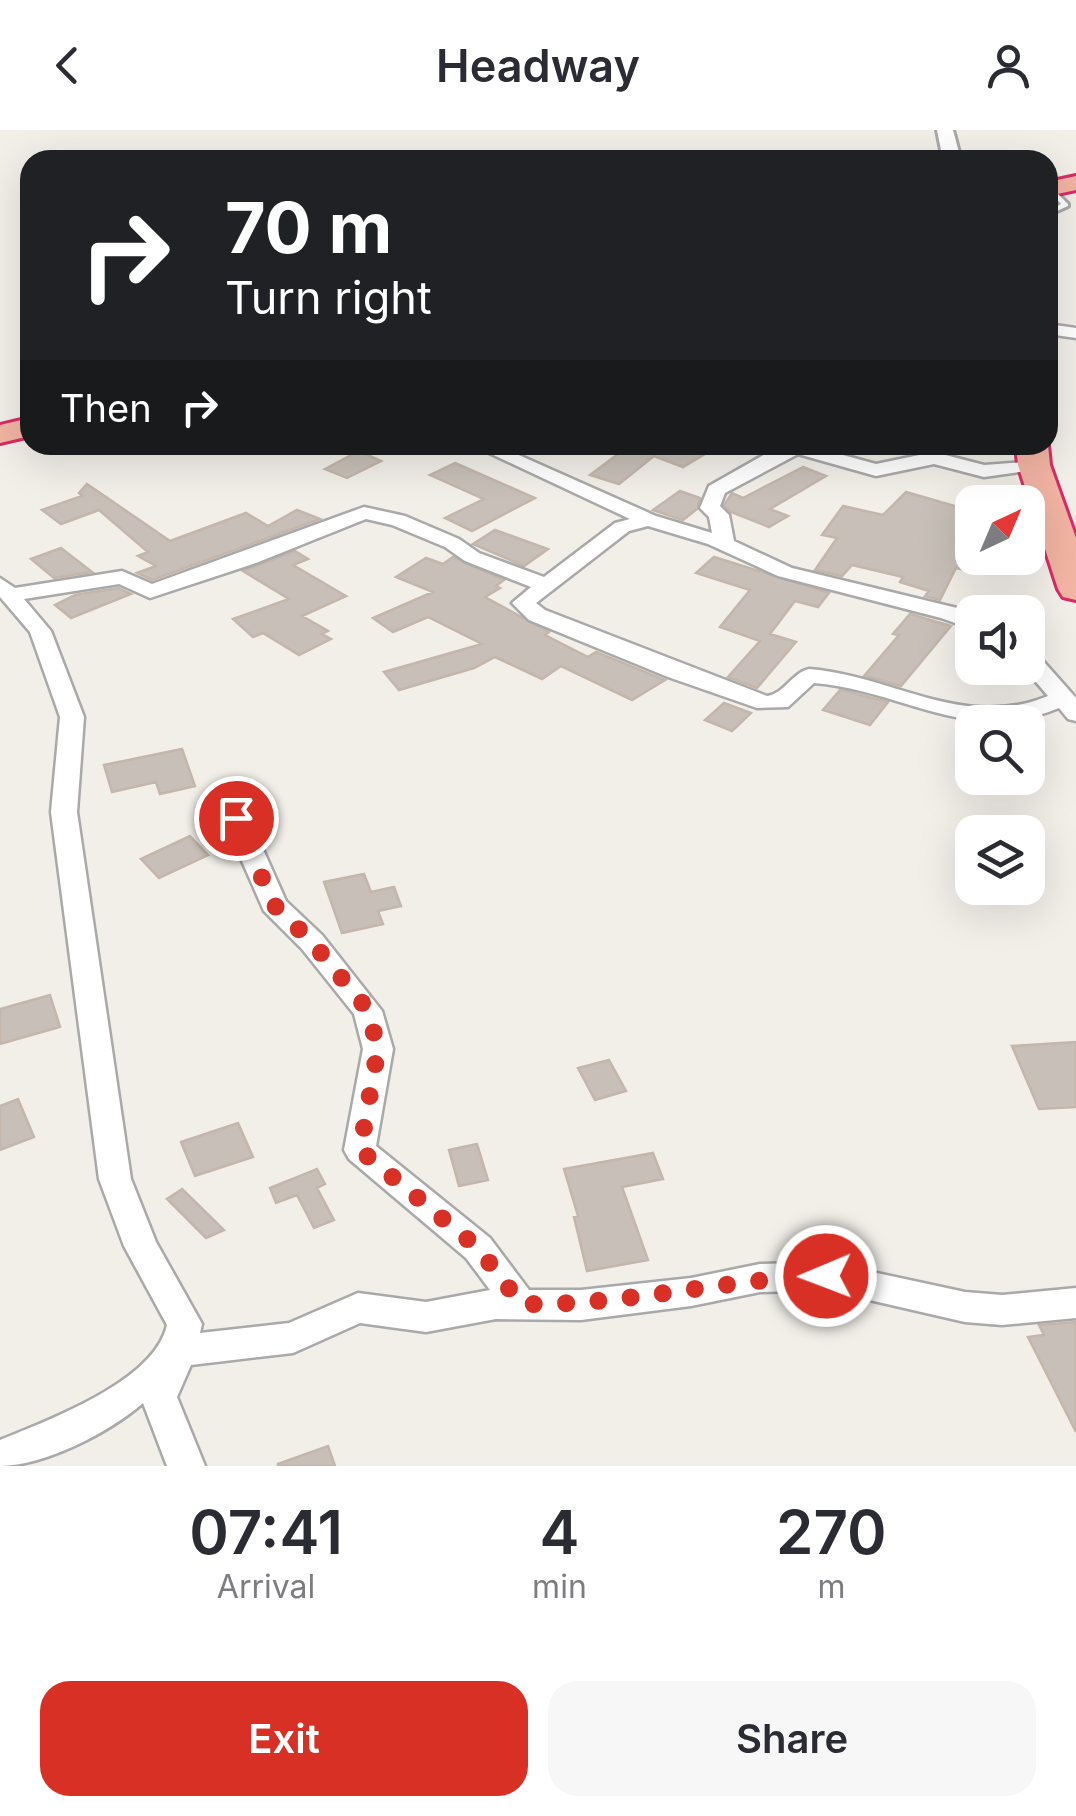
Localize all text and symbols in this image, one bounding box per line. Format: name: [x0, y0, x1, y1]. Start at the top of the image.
icon: back: [40, 38, 95, 93]
text: Headway: [436, 38, 640, 93]
icon: person: [981, 38, 1036, 93]
text: 70 m: [225, 185, 392, 270]
icon: right: [60, 190, 190, 320]
text: Turn right: [225, 270, 432, 325]
icon: right: [172, 380, 227, 435]
text: Then: [60, 385, 152, 431]
north arrow: [955, 485, 1045, 575]
map controls: [955, 485, 1045, 905]
button: sound: [955, 595, 1045, 685]
button: search: [955, 705, 1045, 795]
pin: [194, 776, 279, 861]
icon: arrive: [209, 791, 264, 846]
button: layers: [955, 815, 1045, 905]
position arrow: [774, 1224, 878, 1328]
text: 07:41: [189, 1496, 343, 1568]
text: 4: [539, 1496, 579, 1568]
text: 270: [776, 1496, 887, 1568]
text: Arrival: [217, 1567, 315, 1606]
text: min: [532, 1567, 587, 1606]
text: m: [817, 1567, 845, 1606]
button: Exit: [40, 1681, 528, 1796]
button: Share: [548, 1681, 1036, 1796]

